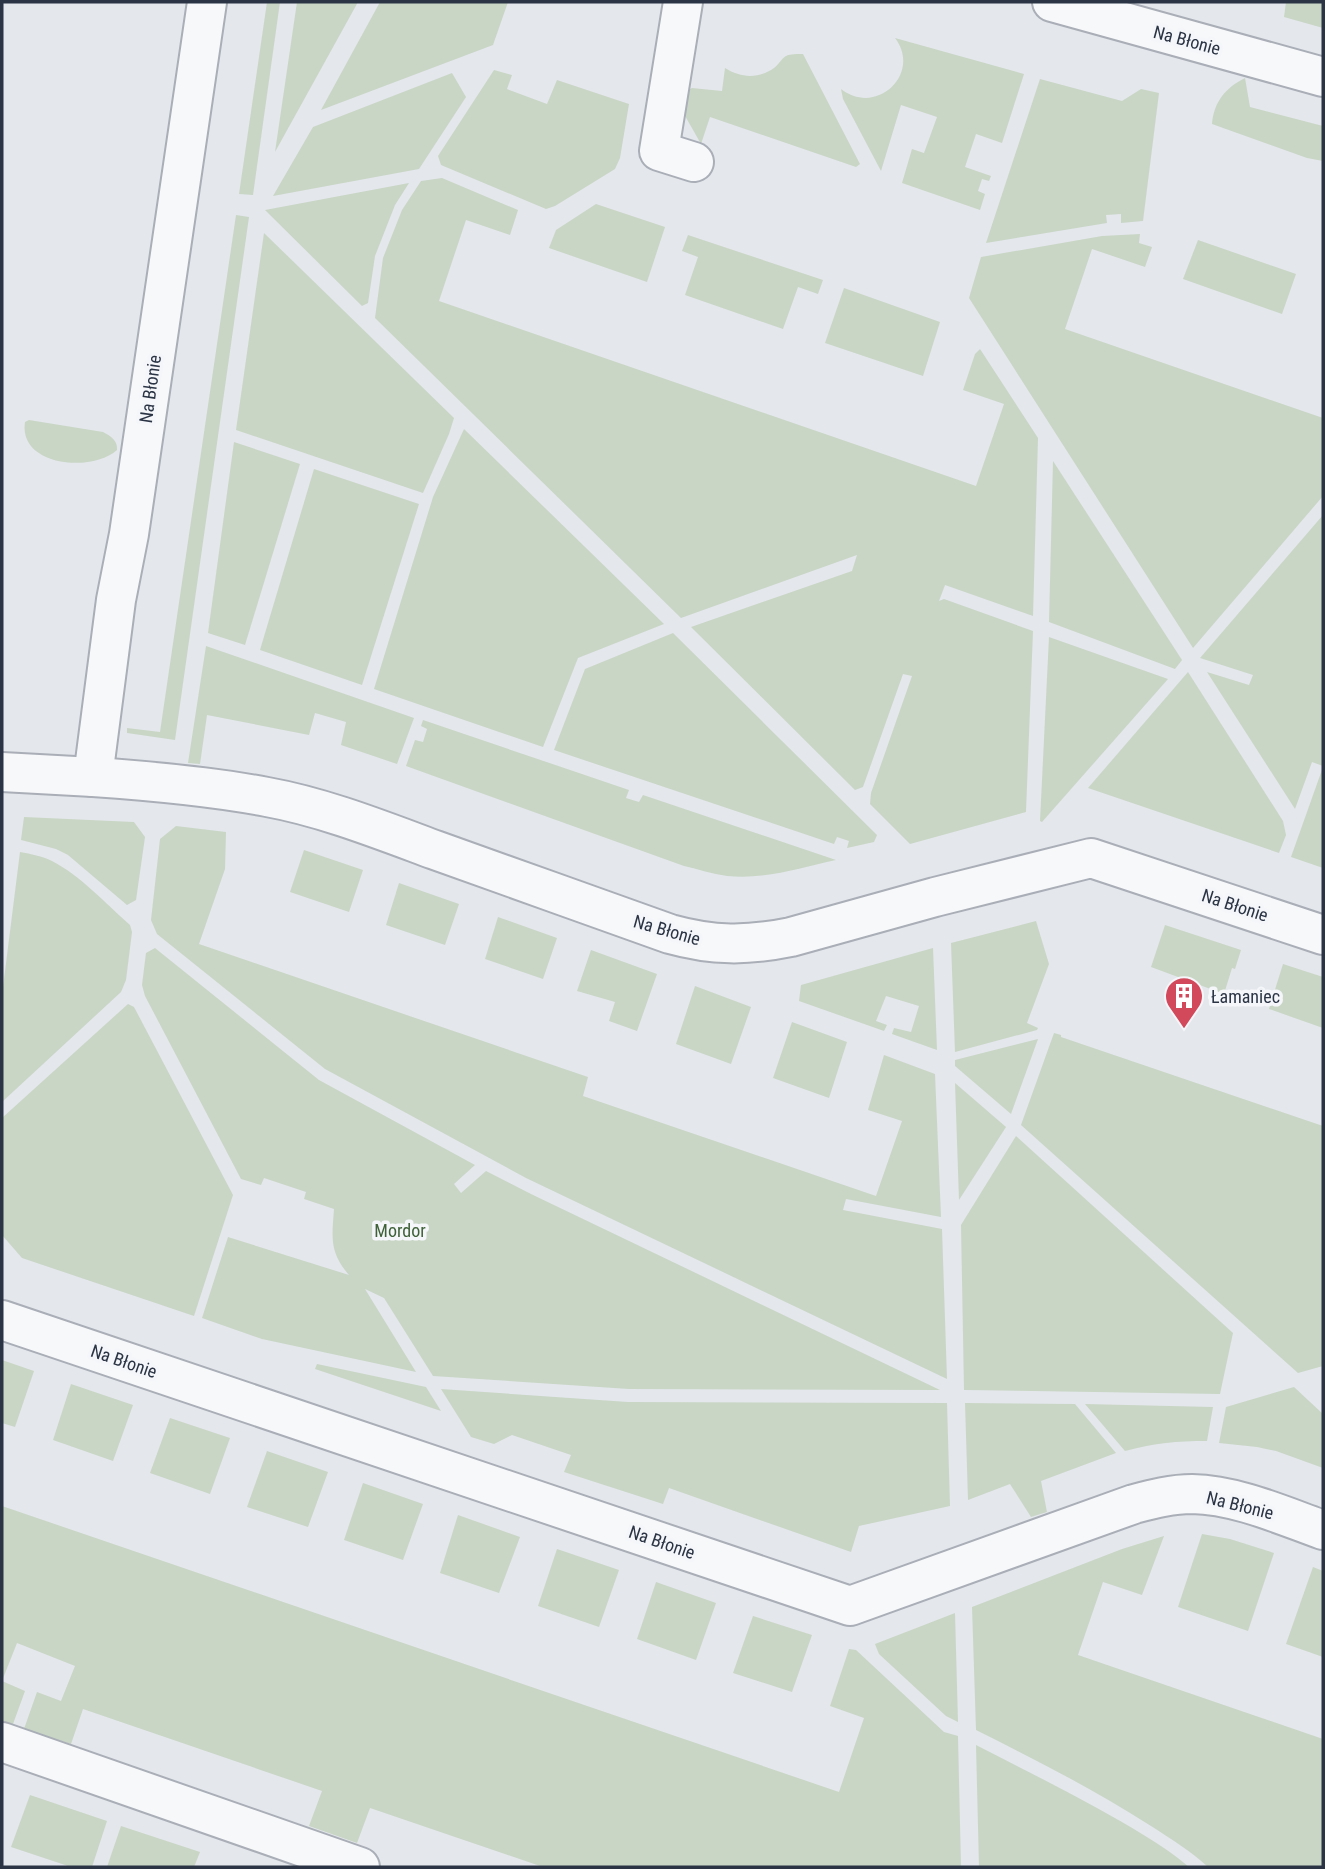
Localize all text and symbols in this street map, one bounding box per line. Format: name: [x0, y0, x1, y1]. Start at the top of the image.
street label: Na Błonie: [1151, 21, 1223, 59]
street label: Na Błonie: [135, 354, 165, 424]
street label: Na Błonie: [1199, 884, 1271, 926]
street label: Na Błonie: [631, 910, 703, 950]
building icon: Łamaniec: [1163, 975, 1205, 1030]
place label: Łamaniec: [1211, 986, 1280, 1007]
park label: Mordor: [374, 1220, 426, 1241]
street label: Na Błonie: [88, 1340, 160, 1382]
street label: Na Błonie: [1204, 1487, 1276, 1523]
street label: Na Błonie: [626, 1521, 698, 1563]

